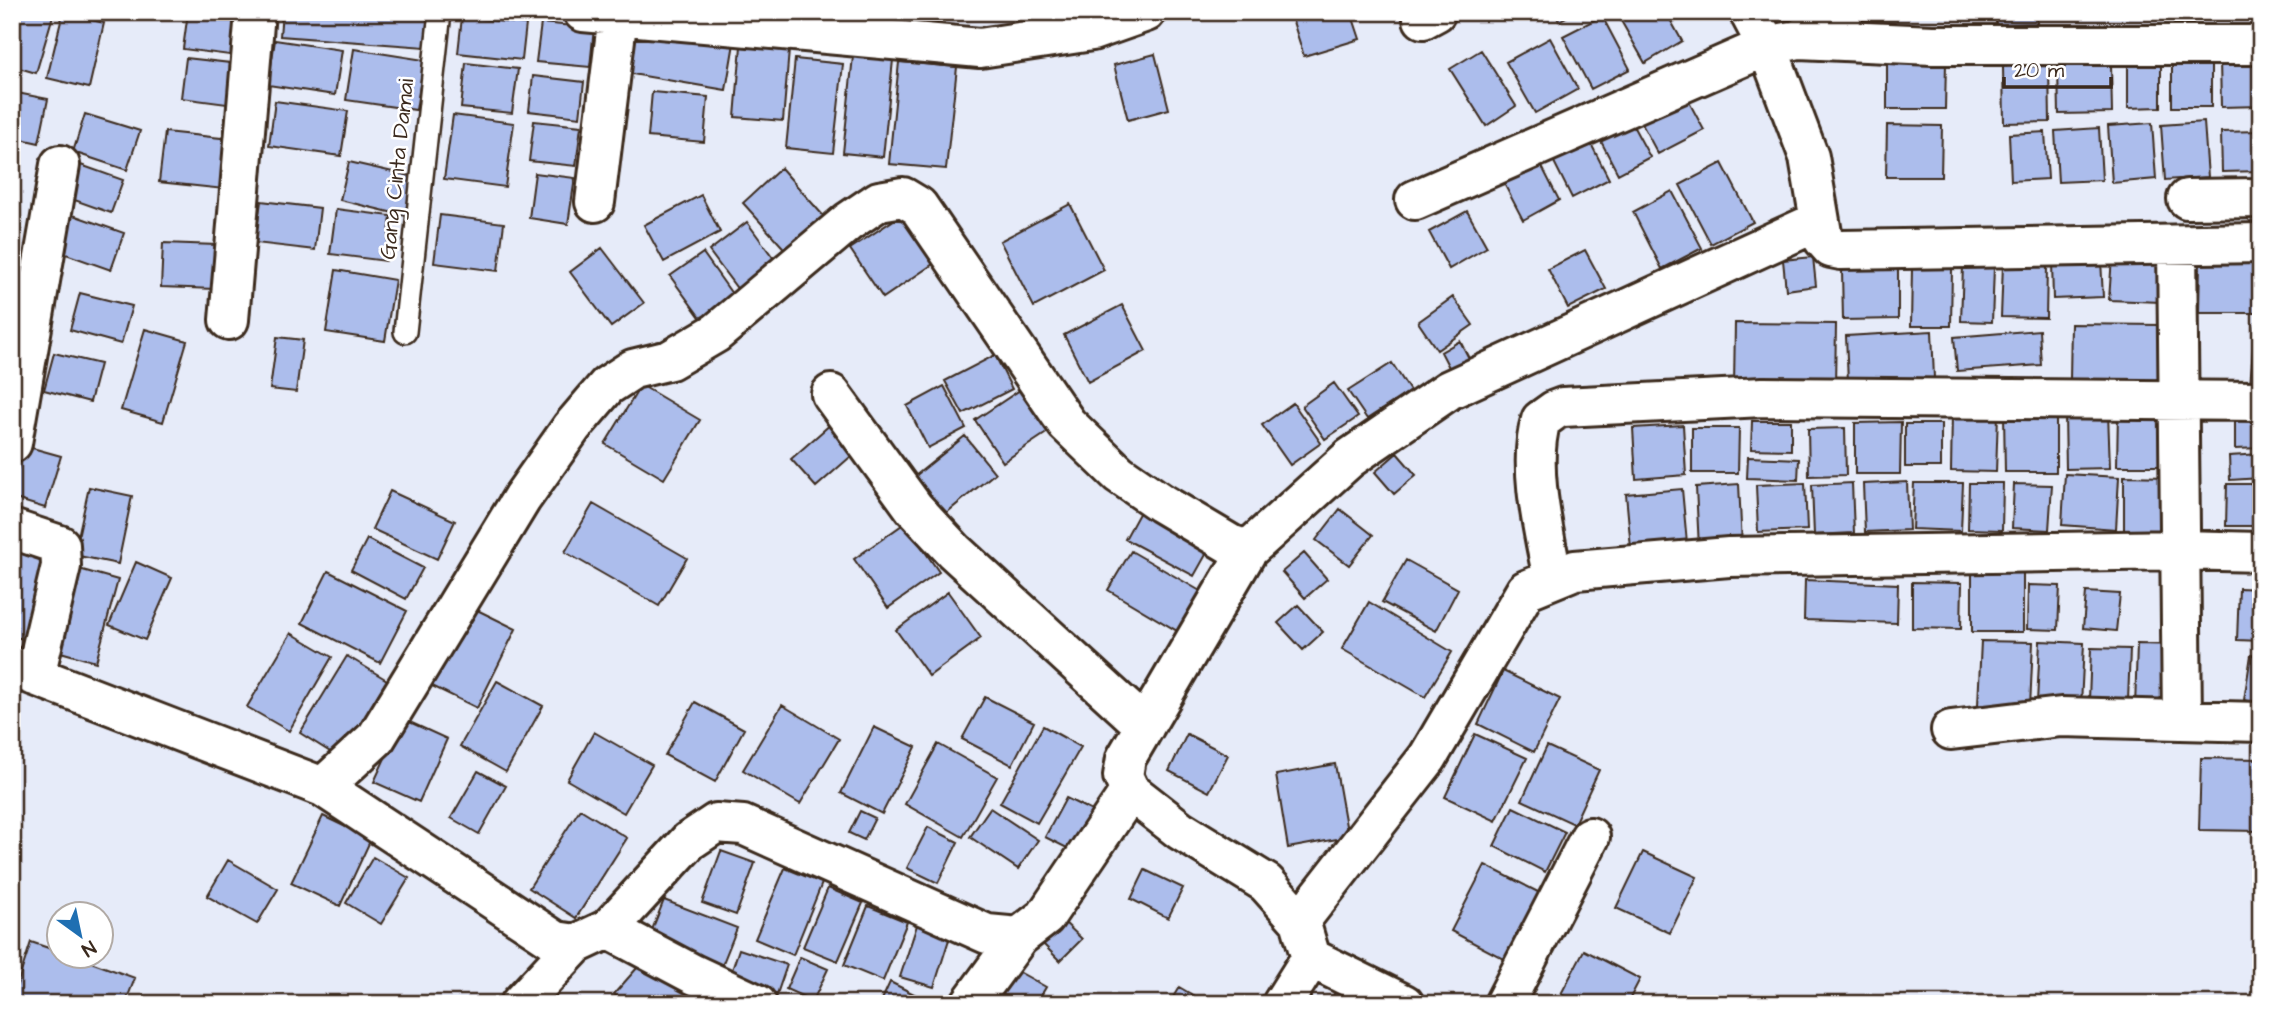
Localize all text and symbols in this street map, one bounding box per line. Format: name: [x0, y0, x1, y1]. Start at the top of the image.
scale bar: [2004, 46, 2110, 90]
text: 20 m: [2014, 56, 2065, 85]
street label: Gang Cinta Damai: [372, 77, 423, 261]
north arrow: [46, 900, 116, 970]
text: N: [76, 933, 101, 963]

